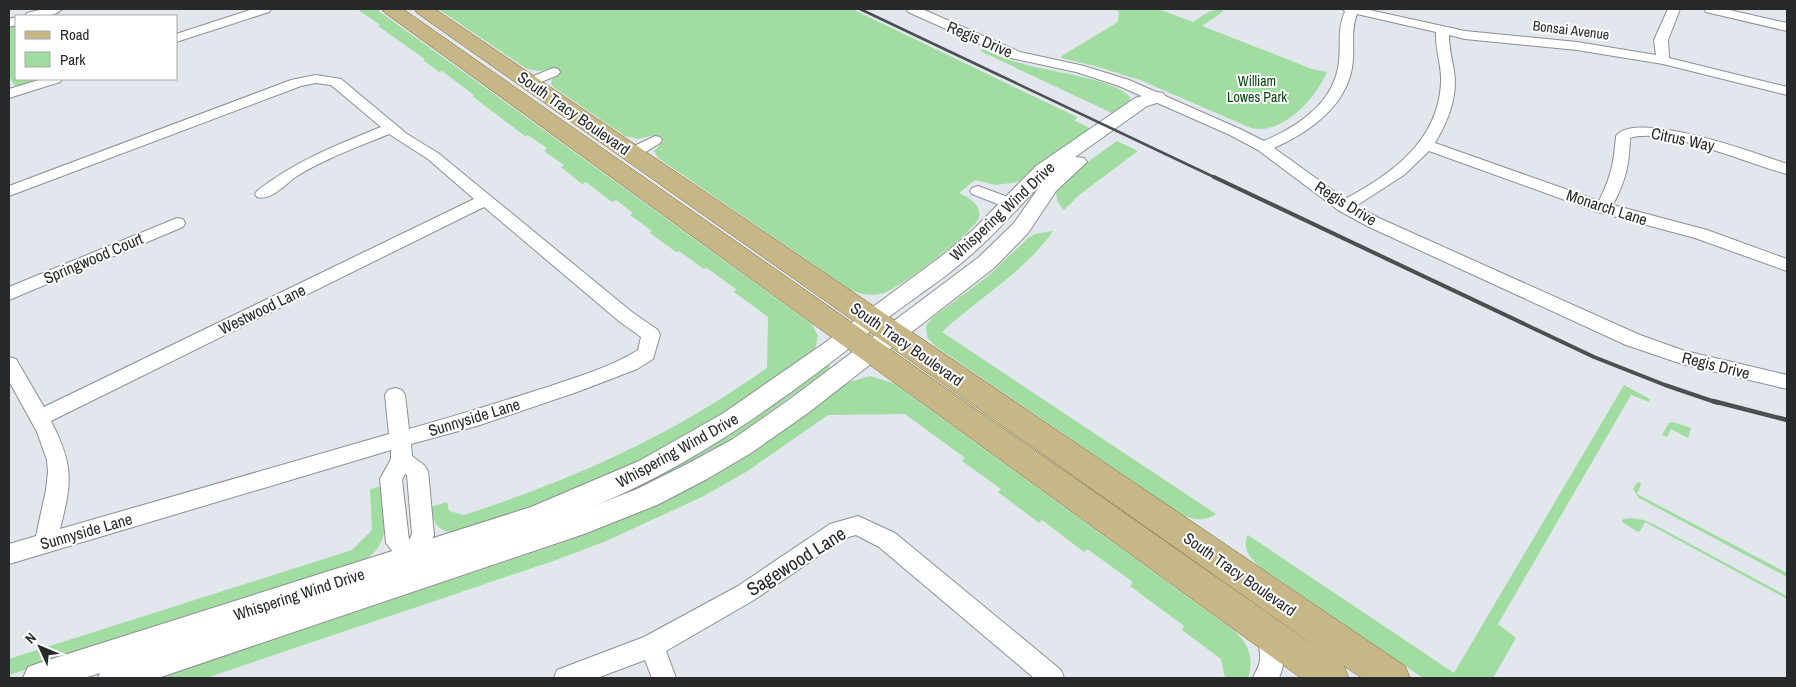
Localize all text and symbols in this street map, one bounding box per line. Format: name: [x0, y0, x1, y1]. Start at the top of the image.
legend: [15, 15, 178, 80]
street label: Regis Drive: [944, 15, 1016, 63]
street label: Bonsai Avenue: [1532, 16, 1610, 44]
text: Road: [60, 24, 89, 45]
text: Park: [60, 49, 86, 70]
street label: South Tracy Boulevard: [513, 66, 635, 160]
park label: William Lowes Park: [1227, 72, 1287, 106]
street label: Citrus Way: [1649, 122, 1717, 157]
street label: Whispering Wind Drive: [945, 156, 1059, 266]
street label: Regis Drive: [1311, 175, 1381, 231]
street label: Monarch Lane: [1564, 184, 1650, 230]
street label: Springwood Court: [40, 227, 146, 289]
street label: Westwood Lane: [215, 279, 309, 339]
street label: South Tracy Boulevard: [846, 297, 968, 391]
street label: Regis Drive: [1680, 346, 1752, 384]
street label: Sunnyside Lane: [425, 393, 523, 441]
street label: Whispering Wind Drive: [612, 407, 742, 493]
street label: Sunnyside Lane: [37, 507, 135, 555]
street label: Sagewood Lane: [741, 520, 851, 602]
street label: South Tracy Boulevard: [1179, 527, 1301, 621]
street label: Whispering Wind Drive: [231, 562, 367, 626]
north arrow: [15, 622, 65, 672]
text: N: [21, 629, 40, 647]

